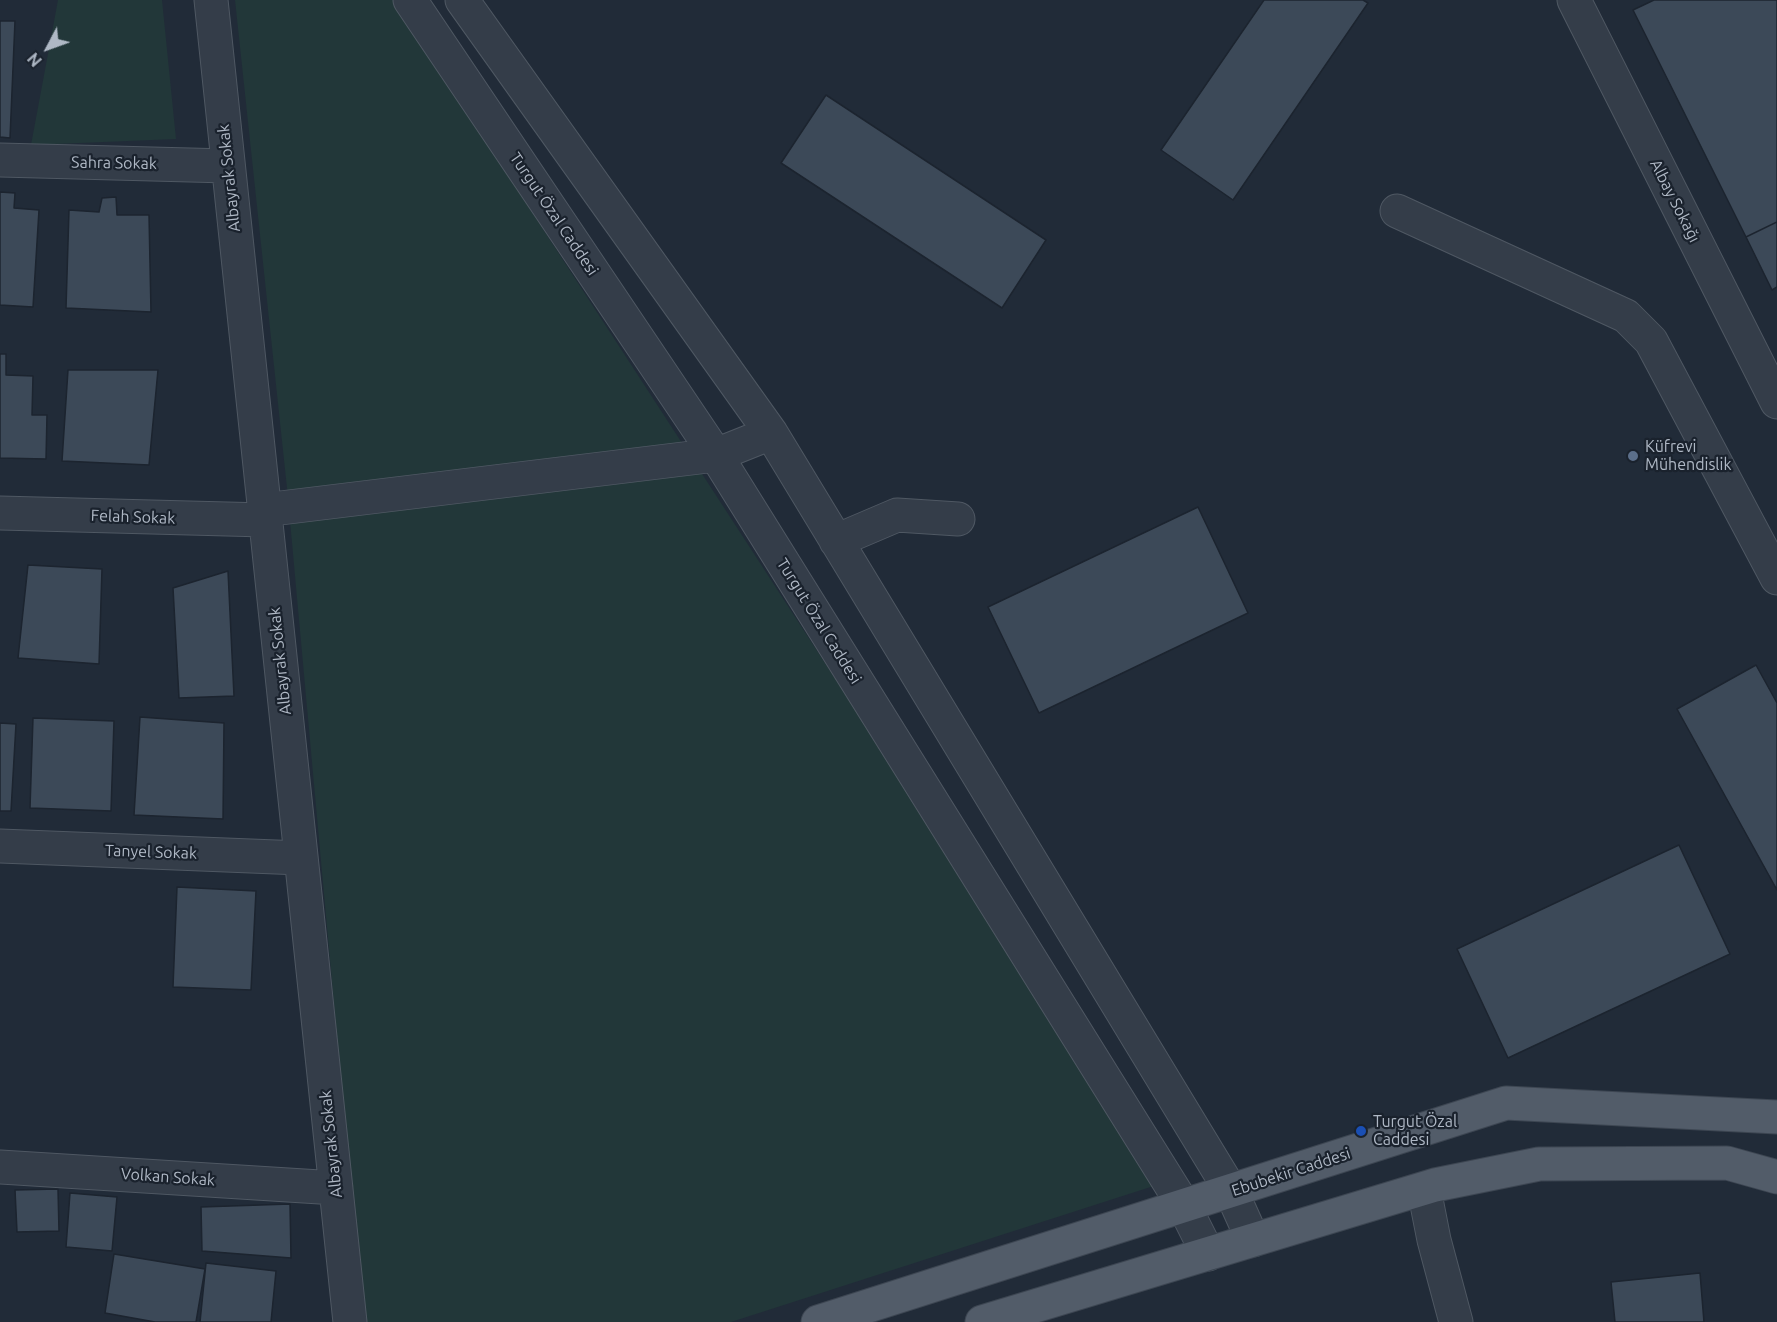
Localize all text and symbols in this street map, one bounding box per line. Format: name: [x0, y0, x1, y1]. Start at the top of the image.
north arrow: [18, 18, 78, 78]
text: N: [24, 49, 45, 70]
street label: Albayrak Sokak: [214, 123, 244, 233]
street label: Turgut Özal Caddesi: [506, 149, 602, 279]
street label: Sahra Sokak: [71, 153, 157, 173]
street label: Albay Sokağı: [1646, 156, 1704, 246]
place label: Küfrevi Mühendislik: [1645, 437, 1731, 475]
marker: Küfrevi Mühendislik: [1626, 449, 1640, 463]
street label: Felah Sokak: [90, 506, 176, 528]
street label: Turgut Özal Caddesi: [773, 555, 865, 687]
street label: Albayrak Sokak: [265, 606, 295, 716]
street label: Tanyel Sokak: [105, 841, 197, 863]
street label: Albayrak Sokak: [316, 1089, 346, 1199]
place label: Turgut Özal Caddesi: [1373, 1112, 1457, 1150]
marker: Turgut Özal Caddesi: [1354, 1124, 1368, 1138]
street label: Ebubekir Caddesi: [1229, 1144, 1353, 1200]
street label: Volkan Sokak: [120, 1164, 216, 1190]

